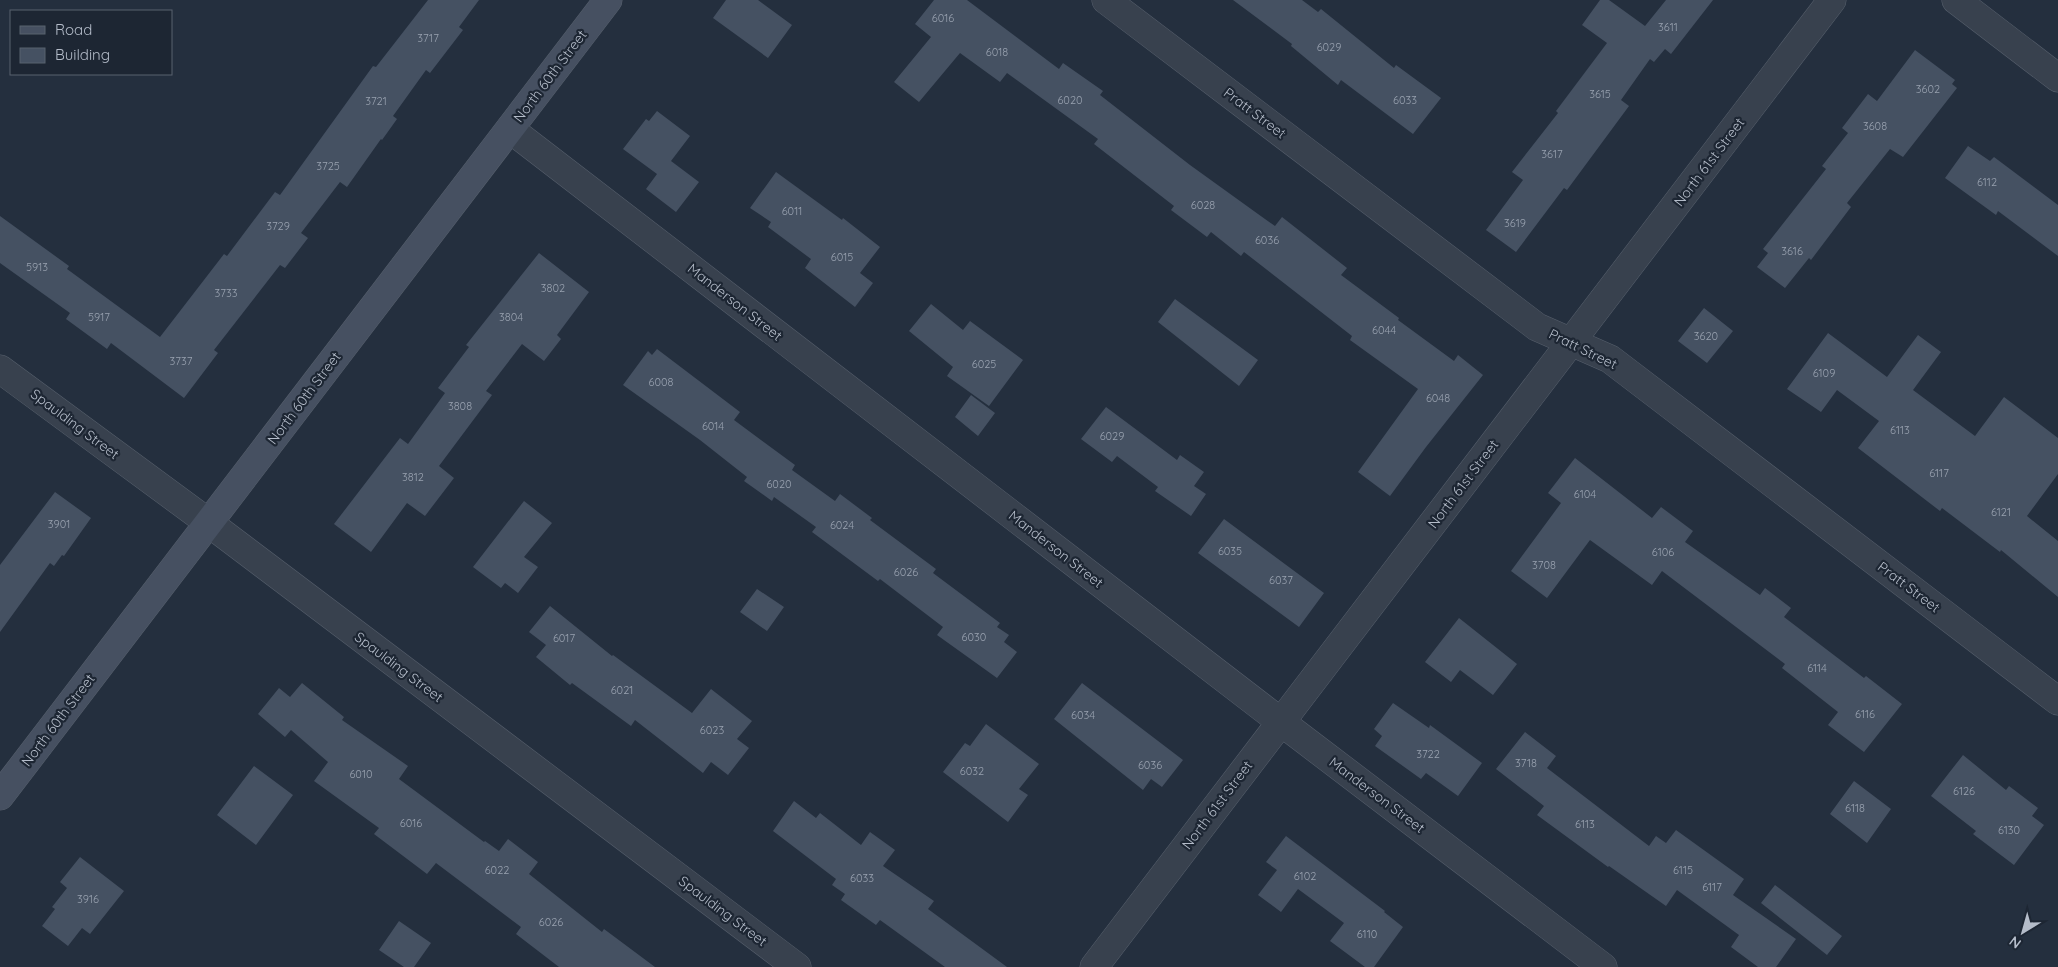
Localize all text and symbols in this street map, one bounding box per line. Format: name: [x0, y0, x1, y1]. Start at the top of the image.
legend: [10, 10, 172, 75]
house number: 6016: [932, 11, 954, 25]
text: Road: [55, 20, 92, 39]
house number: 3611: [1658, 20, 1678, 34]
street label: North 60th Street: [509, 26, 591, 126]
house number: 3717: [417, 31, 439, 45]
house number: 6029: [1317, 40, 1341, 54]
text: Building: [55, 45, 110, 64]
house number: 6018: [986, 45, 1008, 59]
house number: 3602: [1916, 82, 1940, 96]
street label: Pratt Street: [1220, 84, 1290, 142]
house number: 3615: [1589, 87, 1611, 101]
house number: 6020: [1057, 93, 1083, 107]
house number: 6033: [1393, 93, 1417, 107]
house number: 3721: [365, 94, 387, 108]
street label: North 61st Street: [1670, 114, 1748, 210]
house number: 3608: [1863, 119, 1887, 133]
house number: 3617: [1541, 147, 1563, 161]
house number: 3725: [316, 159, 340, 173]
house number: 6112: [1977, 175, 1997, 189]
house number: 6028: [1191, 198, 1215, 212]
house number: 6011: [782, 204, 802, 218]
house number: 3619: [1504, 216, 1526, 230]
house number: 3729: [266, 219, 290, 233]
house number: 6036: [1255, 233, 1279, 247]
house number: 3616: [1781, 244, 1803, 258]
house number: 6015: [831, 250, 853, 264]
street label: Manderson Street: [684, 259, 786, 345]
house number: 5913: [26, 260, 48, 274]
house number: 3802: [541, 281, 565, 295]
house number: 3733: [215, 286, 238, 300]
house number: 5917: [88, 310, 110, 324]
house number: 3804: [499, 310, 523, 324]
house number: 6044: [1372, 323, 1396, 337]
street label: Pratt Street: [1546, 325, 1620, 373]
house number: 3620: [1694, 329, 1718, 343]
street label: North 60th Street: [263, 348, 345, 448]
house number: 3737: [170, 354, 193, 368]
house number: 6025: [972, 357, 996, 371]
house number: 6109: [1813, 366, 1835, 380]
house number: 6008: [649, 375, 674, 389]
street label: Spaulding Street: [27, 385, 123, 463]
house number: 6048: [1426, 391, 1450, 405]
house number: 3808: [448, 399, 472, 413]
house number: 6014: [702, 419, 724, 433]
house number: 6113: [1890, 423, 1910, 437]
house number: 6029: [1100, 429, 1124, 443]
street label: North 61st Street: [1424, 436, 1502, 532]
house number: 6117: [1929, 466, 1949, 480]
house number: 3812: [402, 470, 424, 484]
house number: 6020: [766, 477, 792, 491]
house number: 6104: [1574, 487, 1596, 501]
house number: 6121: [1991, 505, 2011, 519]
street label: Manderson Street: [1005, 506, 1107, 592]
house number: 3901: [48, 517, 70, 531]
house number: 6024: [830, 518, 854, 532]
house number: 6035: [1218, 544, 1242, 558]
house number: 6106: [1652, 545, 1674, 559]
house number: 3708: [1532, 558, 1556, 572]
street label: Pratt Street: [1874, 558, 1944, 616]
house number: 6026: [894, 565, 918, 579]
house number: 6037: [1269, 573, 1293, 587]
street label: Spaulding Street: [351, 628, 447, 706]
house number: 6030: [962, 630, 986, 644]
house number: 6017: [553, 631, 575, 645]
house number: 6114: [1807, 661, 1827, 675]
street label: North 60th Street: [17, 670, 99, 770]
house number: 6021: [611, 683, 633, 697]
house number: 6116: [1855, 707, 1875, 721]
house number: 6034: [1071, 708, 1095, 722]
house number: 6023: [700, 723, 724, 737]
house number: 3722: [1416, 747, 1440, 761]
street label: Manderson Street: [1326, 753, 1429, 837]
house number: 3718: [1515, 756, 1537, 770]
street label: North 61st Street: [1178, 757, 1256, 853]
house number: 6036: [1138, 758, 1162, 772]
house number: 6032: [960, 764, 984, 778]
house number: 6010: [349, 767, 373, 781]
house number: 6126: [1953, 784, 1975, 798]
house number: 6118: [1845, 801, 1865, 815]
house number: 6016: [400, 816, 422, 830]
house number: 6113: [1575, 817, 1595, 831]
house number: 6130: [1998, 823, 2020, 837]
house number: 6022: [485, 863, 509, 877]
house number: 6115: [1673, 863, 1693, 877]
house number: 6102: [1294, 869, 1316, 883]
house number: 6033: [850, 871, 874, 885]
street label: Spaulding Street: [675, 872, 771, 950]
house number: 6117: [1702, 880, 1722, 894]
house number: 3916: [77, 892, 99, 906]
north arrow: [1998, 907, 2048, 957]
house number: 6026: [539, 915, 563, 929]
house number: 6110: [1357, 927, 1377, 941]
text: N: [2006, 932, 2025, 953]

